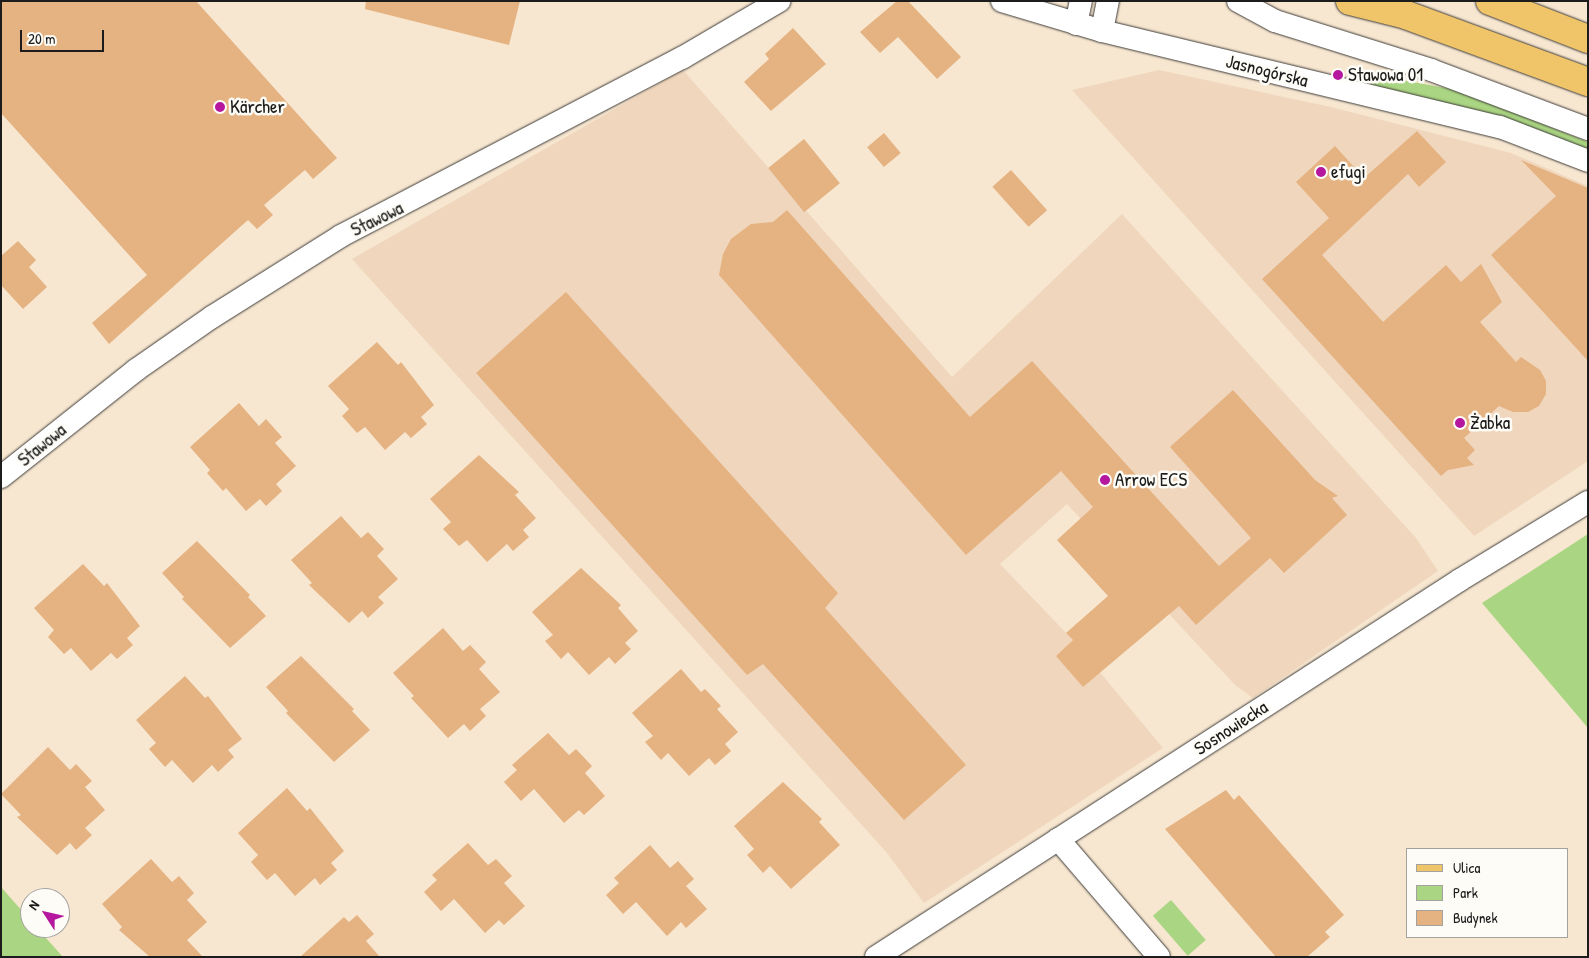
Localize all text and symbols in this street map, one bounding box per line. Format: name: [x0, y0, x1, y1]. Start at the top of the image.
scale bar: [22, 20, 106, 52]
text: 20 m: [28, 28, 55, 49]
street label: Jasnogórska: [1223, 50, 1311, 92]
place label: Stawowa 01: [1348, 64, 1423, 86]
marker: Stawowa 01: [1332, 69, 1344, 81]
place label: Kärcher: [230, 96, 285, 118]
marker: Kärcher: [214, 101, 226, 113]
place label: efugi: [1331, 161, 1366, 183]
marker: efugi: [1315, 166, 1327, 178]
street label: Stawowa: [347, 197, 407, 241]
place label: Żabka: [1470, 412, 1510, 434]
marker: Żabka: [1454, 417, 1466, 429]
street label: Stawowa: [13, 419, 71, 471]
place label: Arrow ECS: [1115, 469, 1187, 491]
marker: Arrow ECS: [1099, 474, 1111, 486]
street label: Sosnowiecka: [1190, 696, 1272, 760]
legend: [1406, 848, 1569, 938]
text: Ulica: [1453, 857, 1480, 878]
text: Park: [1453, 882, 1478, 903]
north arrow: [20, 888, 70, 938]
text: N: [23, 896, 43, 913]
text: Budynek: [1453, 907, 1498, 928]

